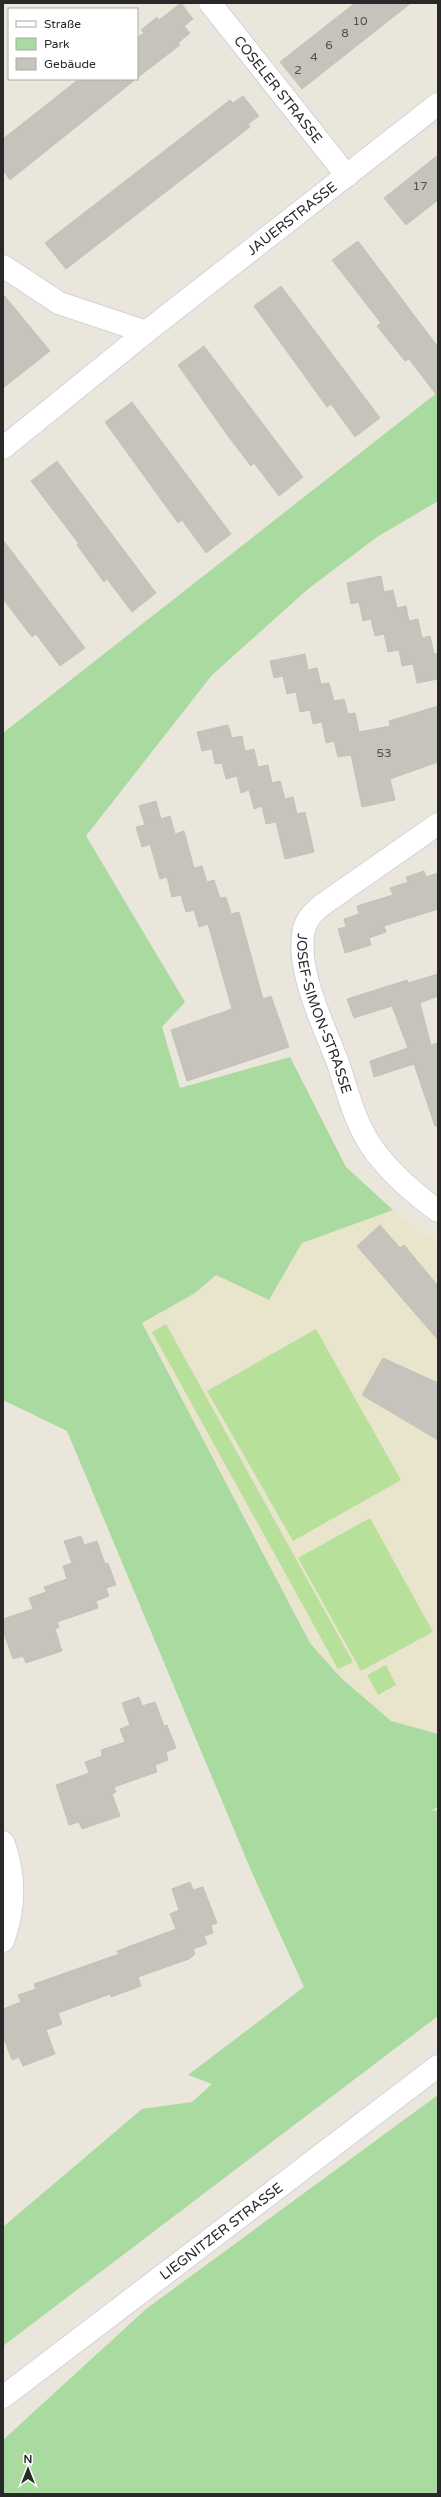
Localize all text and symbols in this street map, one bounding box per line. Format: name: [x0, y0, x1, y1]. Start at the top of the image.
legend: [8, 8, 138, 80]
house number: 10: [352, 14, 368, 28]
text: Straße: [44, 17, 81, 31]
house number: 8: [341, 26, 349, 40]
street label: COSELER STRASSE: [231, 32, 326, 146]
text: Park: [44, 37, 70, 51]
house number: 6: [325, 38, 333, 52]
house number: 4: [310, 50, 318, 64]
text: Gebäude: [44, 57, 96, 71]
house number: 2: [294, 63, 302, 77]
street label: JAUERSTRASSE: [243, 178, 340, 259]
house number: 17: [412, 179, 428, 193]
house number: 53: [376, 746, 392, 760]
street label: JOSEF-SIMON-STRASSE: [294, 933, 356, 1096]
street label: LIEGNITZER STRASSE: [156, 2179, 286, 2283]
north arrow: [8, 2449, 48, 2489]
text: N: [24, 2453, 32, 2466]

